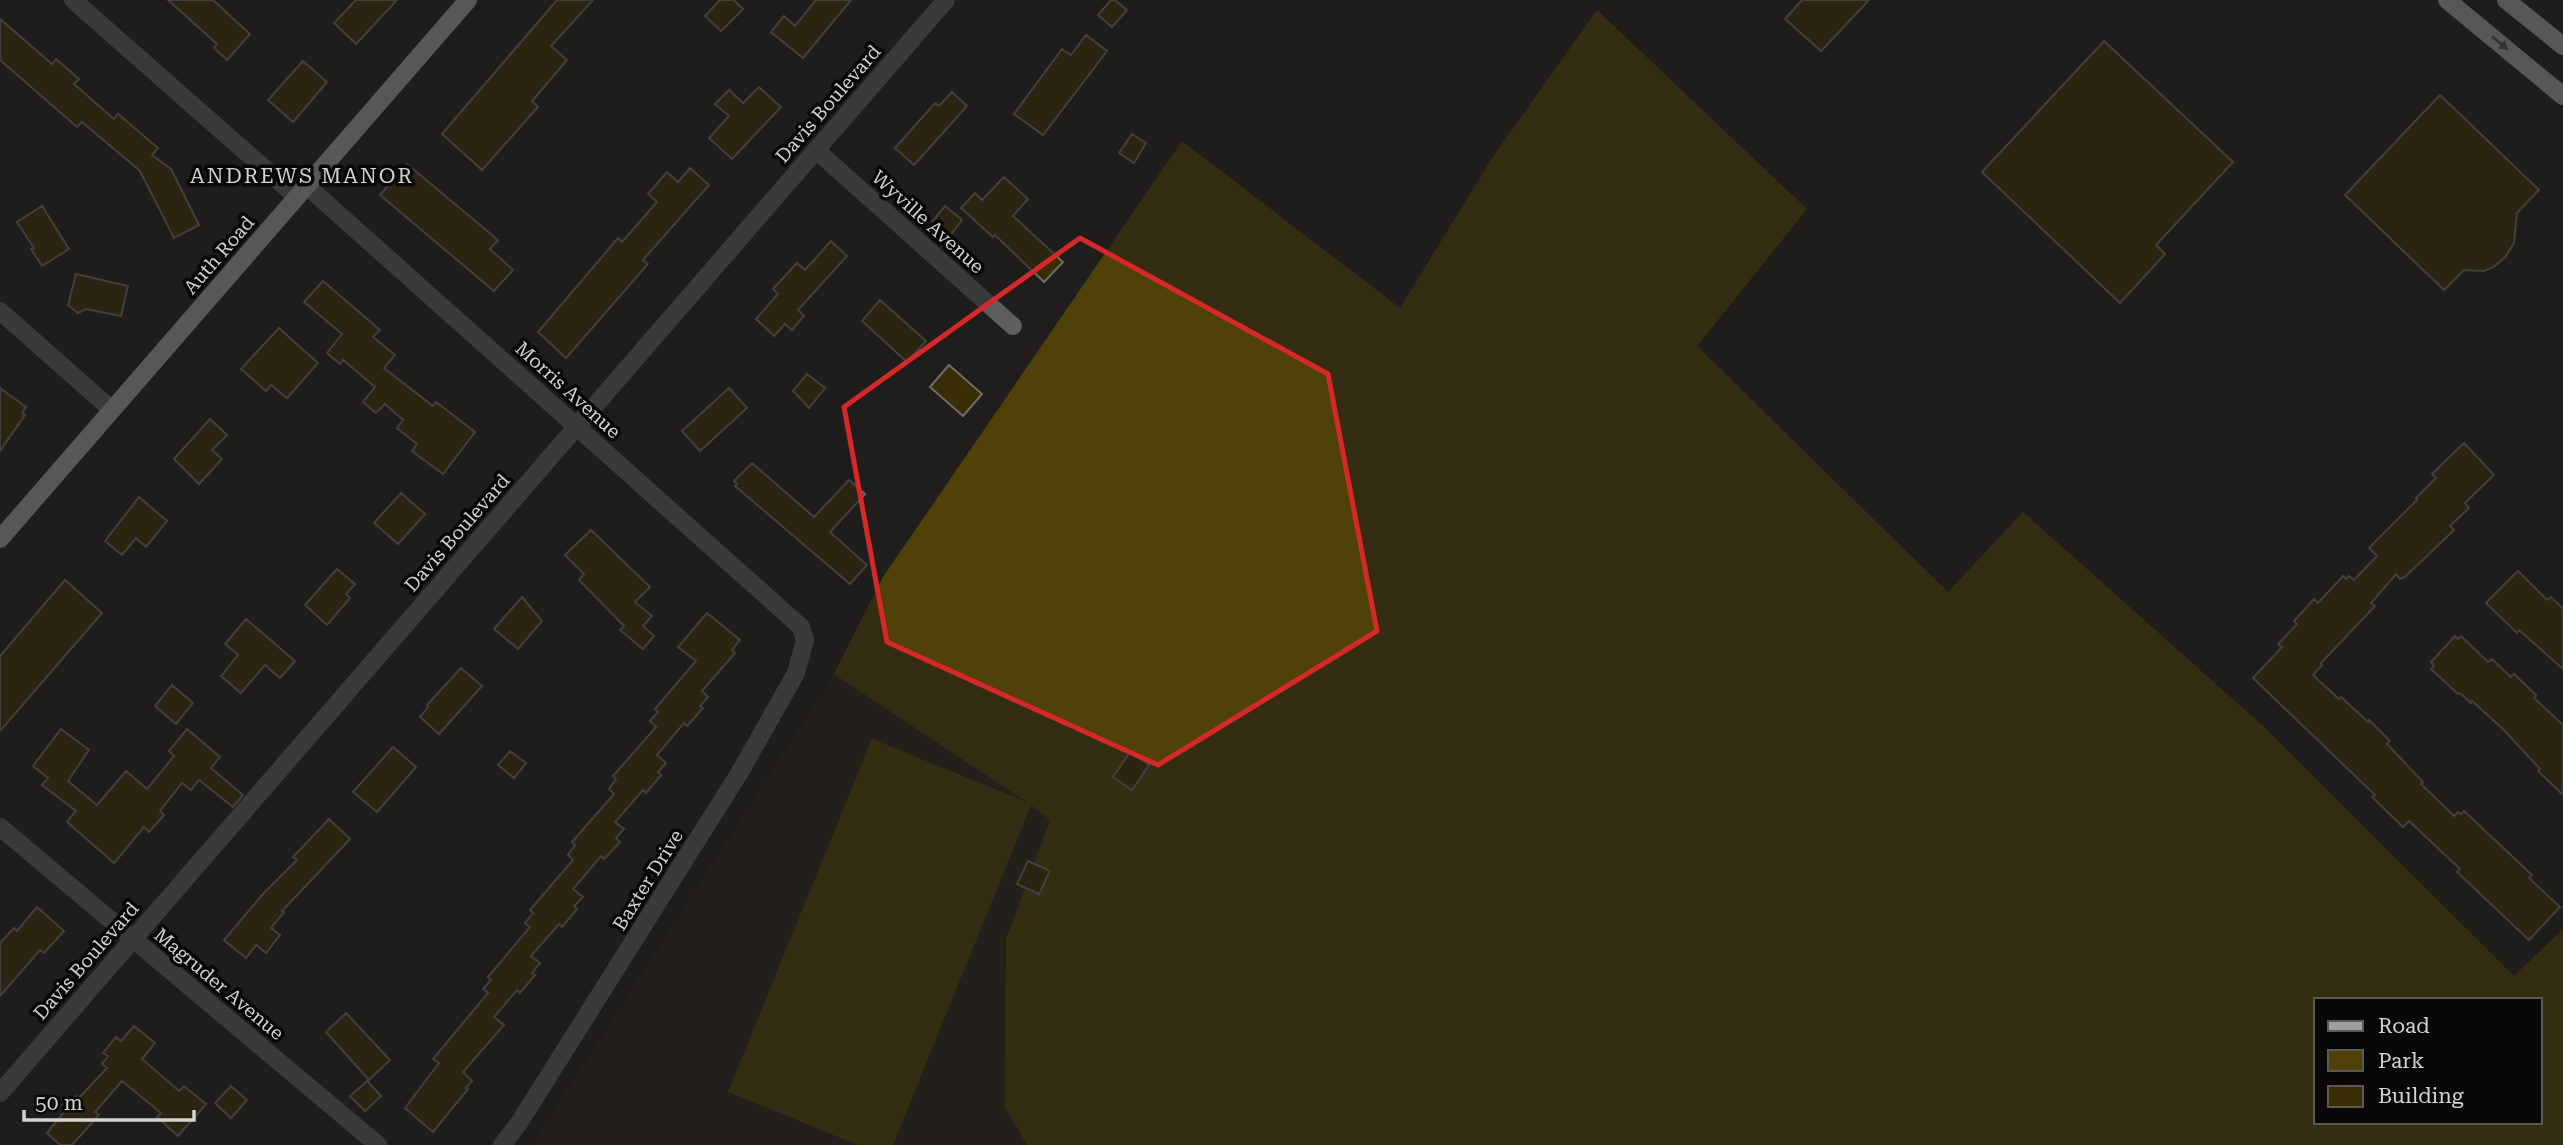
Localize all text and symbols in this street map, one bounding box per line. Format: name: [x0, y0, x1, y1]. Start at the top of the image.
one-way arrow: [2491, 35, 2509, 51]
street label: Davis Boulevard: [771, 40, 885, 168]
district label: ANDREWS MANOR: [190, 164, 414, 188]
street label: Wyville Avenue: [867, 166, 989, 278]
street label: Auth Road: [179, 211, 259, 299]
street label: Morris Avenue: [511, 337, 625, 443]
street label: Davis Boulevard: [400, 469, 514, 597]
street label: Baxter Drive: [608, 825, 688, 935]
street label: Davis Boulevard: [29, 897, 143, 1025]
street label: Magruder Avenue: [150, 923, 288, 1045]
legend: [2314, 998, 2542, 1124]
text: Road: [2378, 1014, 2430, 1038]
text: Park: [2378, 1049, 2424, 1073]
scale bar: [24, 1078, 194, 1122]
text: Building: [2378, 1084, 2464, 1108]
text: 50 m: [35, 1091, 83, 1115]

